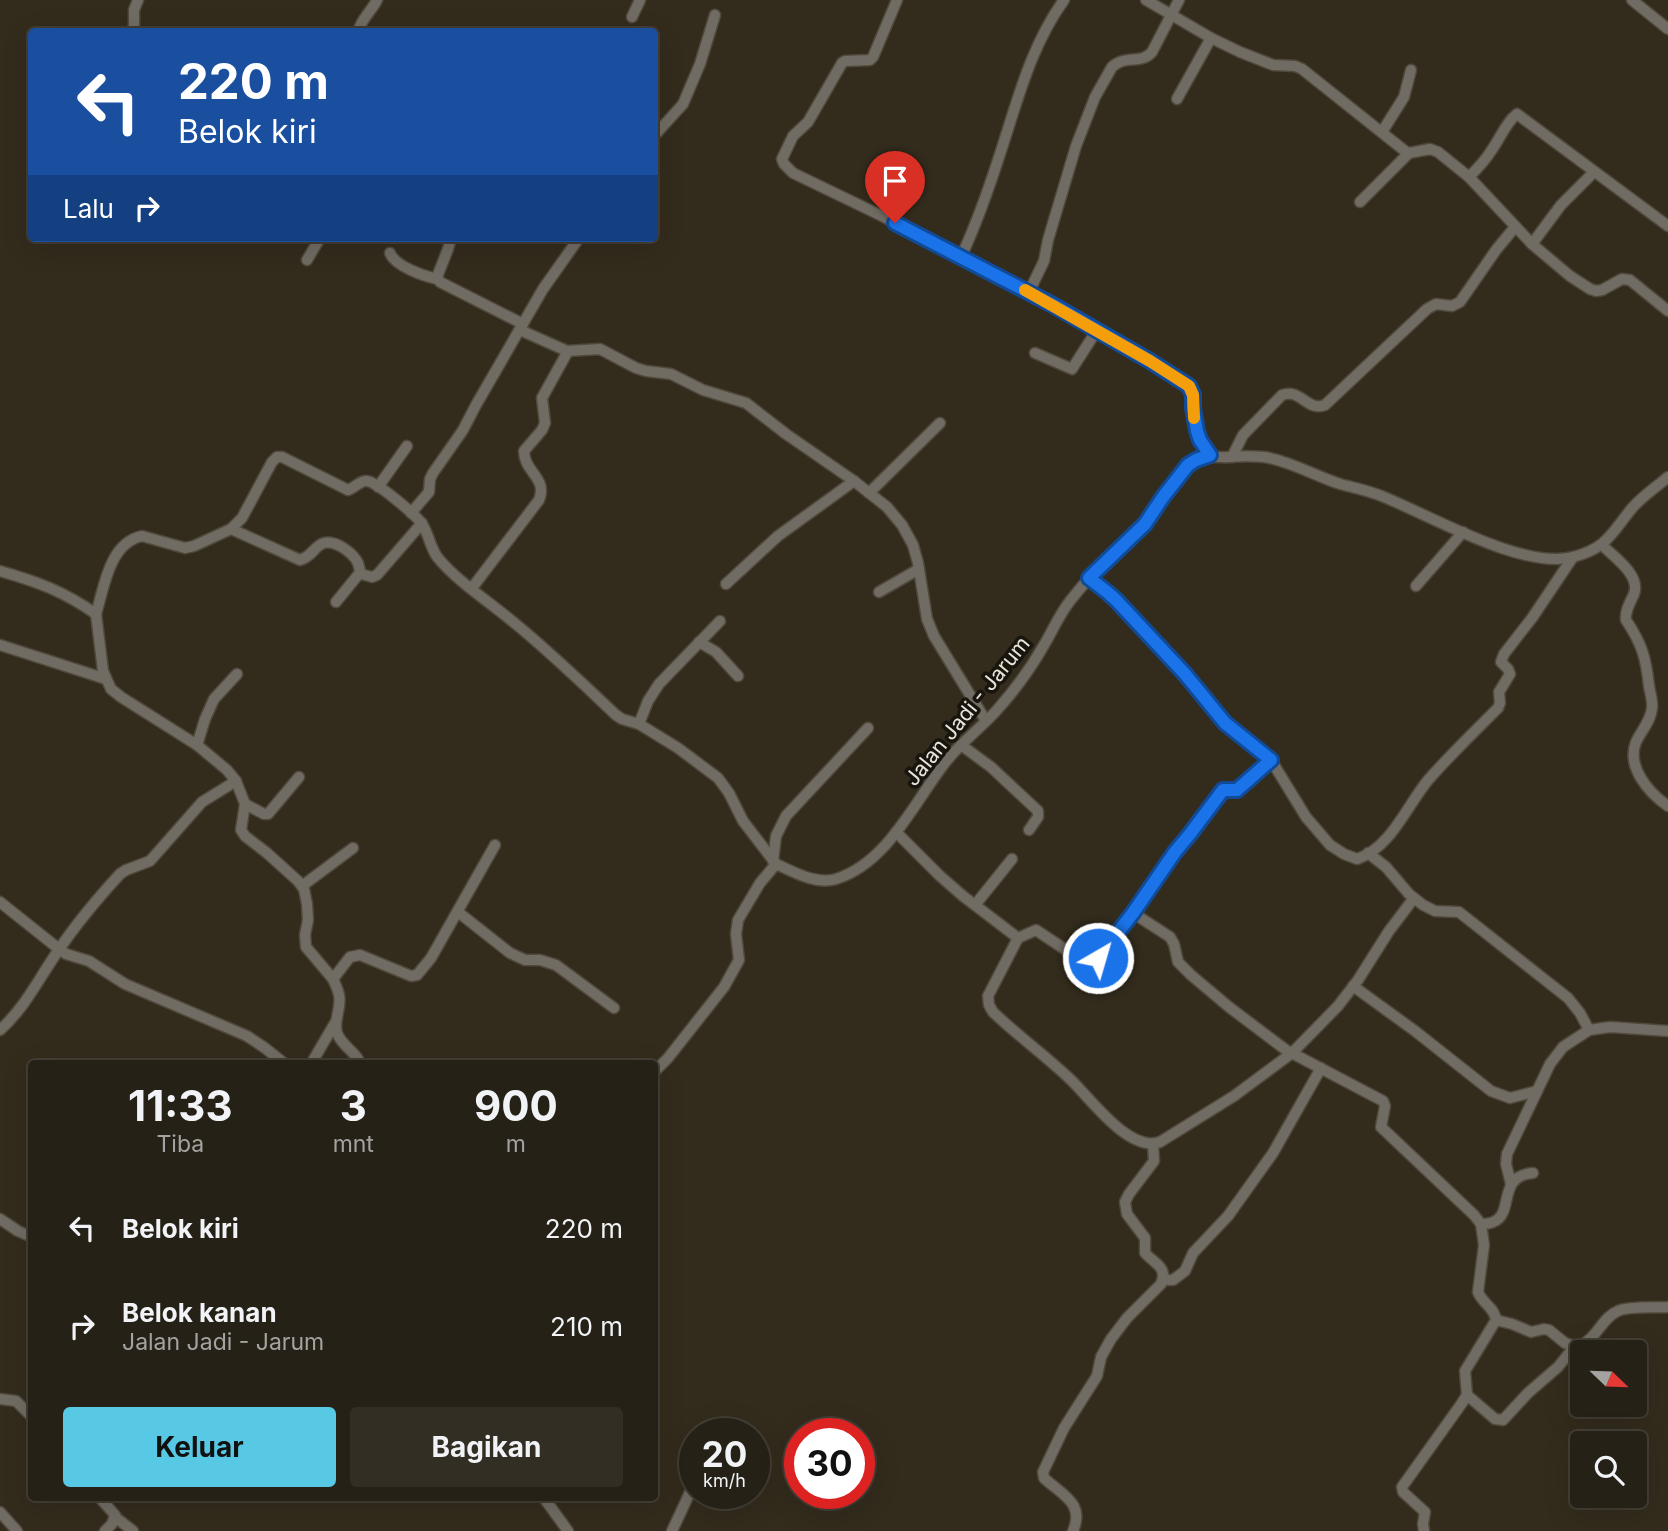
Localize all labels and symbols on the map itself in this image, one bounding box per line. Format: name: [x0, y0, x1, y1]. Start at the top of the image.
pin: [865, 151, 925, 223]
street label: Jalan Jadi - Jarum: [899, 631, 1035, 791]
position arrow: [1061, 921, 1135, 995]
north arrow: [1570, 1340, 1647, 1418]
speed limit sign: 30: [784, 1418, 875, 1509]

